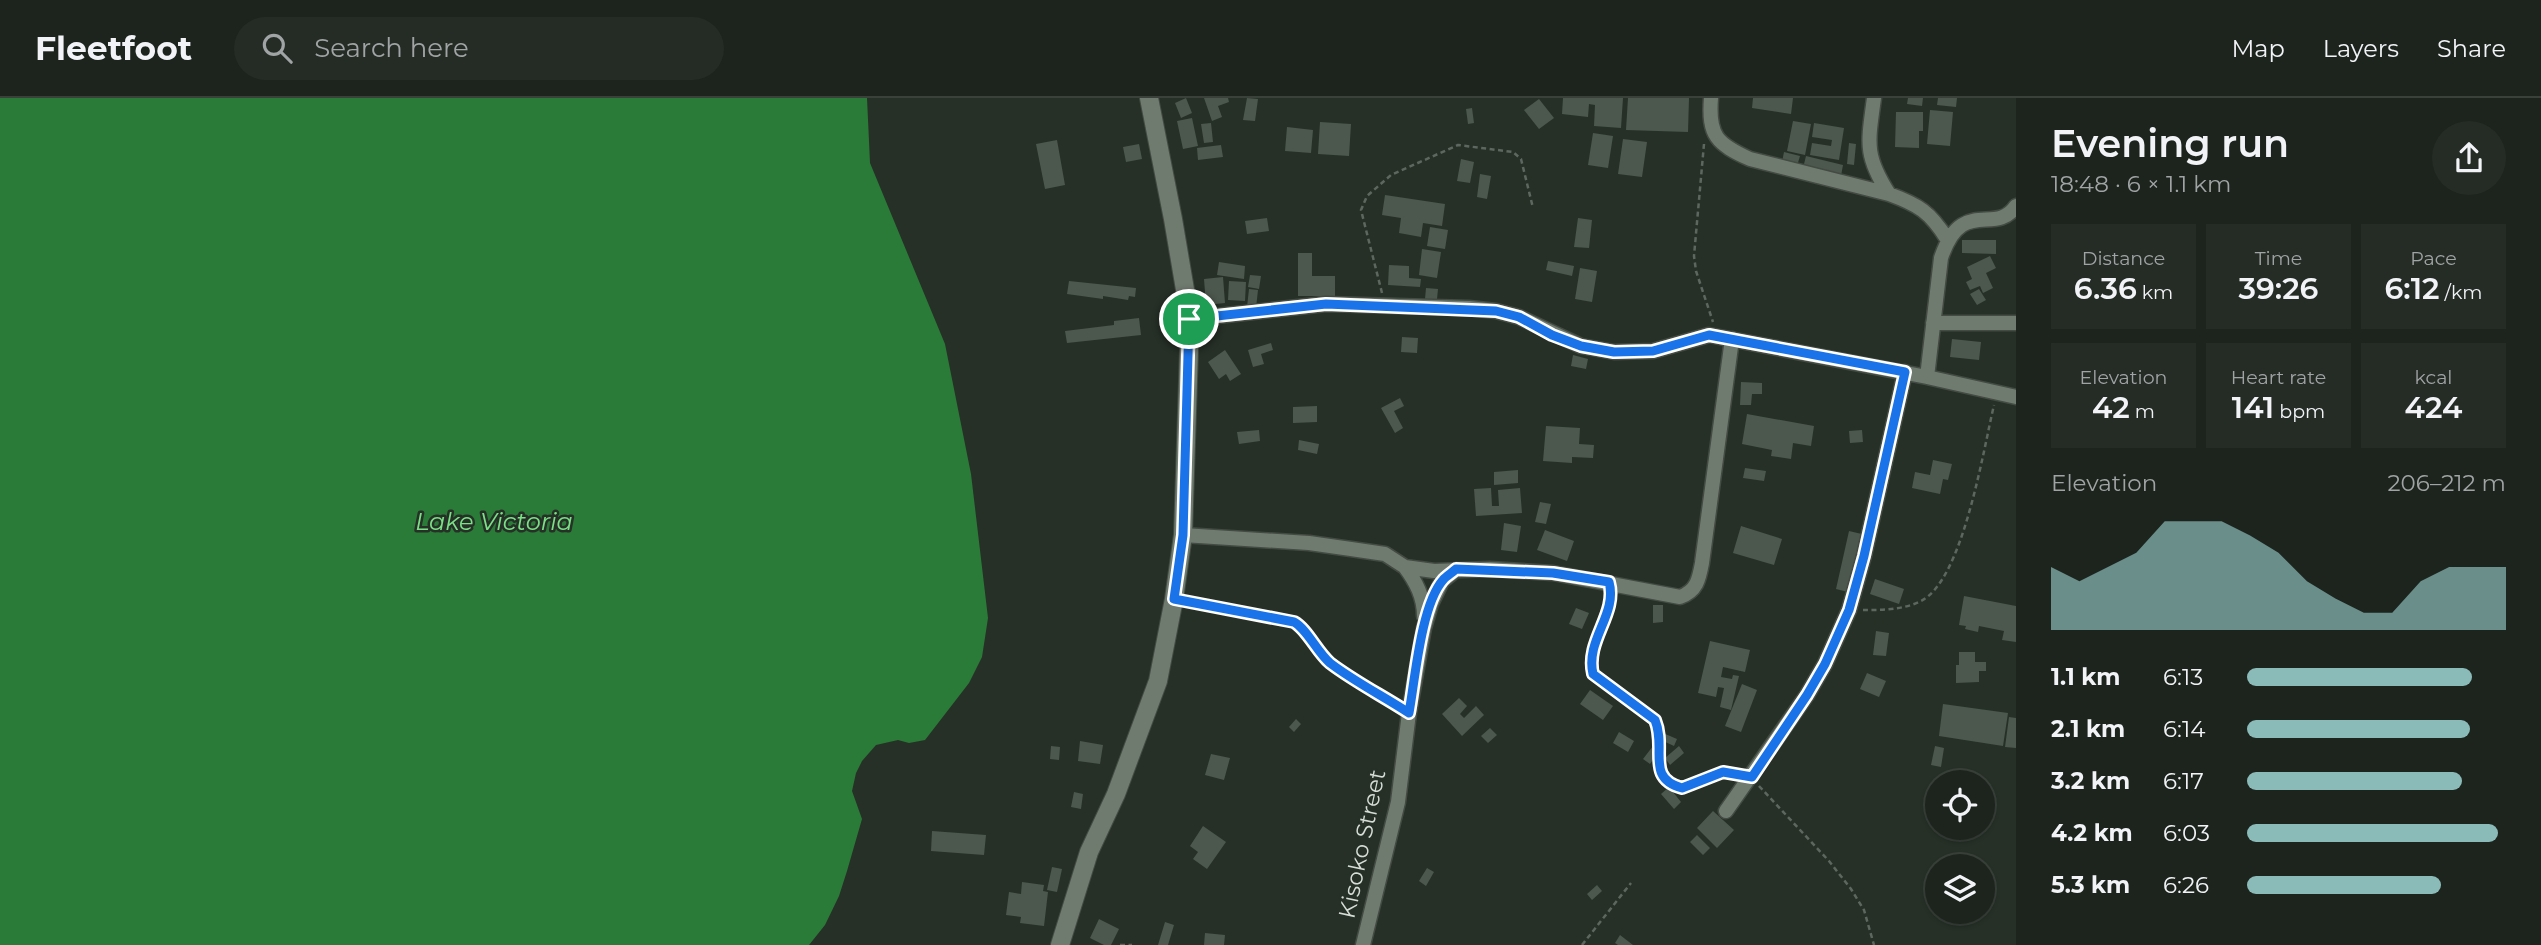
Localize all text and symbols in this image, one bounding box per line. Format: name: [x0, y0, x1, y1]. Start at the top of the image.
search box: [234, 17, 724, 80]
text: Fleetfoot: [35, 28, 192, 68]
icon: search: [258, 29, 296, 67]
text: Search here: [314, 32, 469, 64]
text: Map: [2231, 34, 2285, 63]
text: Layers: [2323, 34, 2399, 63]
text: Share: [2437, 34, 2506, 63]
text: Evening run: [2051, 120, 2289, 167]
button: share: [2432, 121, 2506, 195]
text: 18:48 · 6 × 1.1 km: [2051, 170, 2231, 198]
text: Distance: [2082, 247, 2165, 270]
text: Time: [2255, 247, 2302, 270]
text: Pace: [2410, 247, 2457, 270]
text: 6.36: [2074, 270, 2137, 307]
text: 39:26: [2239, 270, 2318, 307]
text: 6:12: [2385, 270, 2440, 307]
text: km: [2137, 281, 2173, 304]
text: /km: [2440, 281, 2482, 304]
pin: [1159, 289, 1219, 349]
icon: arrive: [1170, 300, 1208, 338]
text: Elevation: [2080, 366, 2167, 389]
text: Heart rate: [2231, 366, 2326, 389]
text: kcal: [2415, 366, 2452, 389]
text: 42: [2092, 389, 2130, 426]
text: 141: [2232, 389, 2274, 426]
text: 424: [2405, 389, 2462, 426]
text: m: [2130, 400, 2155, 423]
text: bpm: [2274, 400, 2325, 423]
text: Elevation: [2051, 469, 2157, 497]
text: 206–212 m: [2388, 469, 2506, 497]
water label: Lake Victoria: [415, 507, 573, 536]
text: 1.1 km: [2051, 663, 2120, 691]
text: 6:13: [2163, 663, 2203, 691]
text: 2.1 km: [2051, 715, 2125, 743]
text: 6:14: [2163, 715, 2205, 743]
street label: Kisoko Street: [1333, 767, 1391, 921]
text: 3.2 km: [2051, 767, 2130, 795]
text: 6:17: [2163, 767, 2204, 795]
map controls: [1925, 770, 1995, 924]
button: locate: [1925, 770, 1995, 840]
text: 4.2 km: [2051, 819, 2133, 847]
text: 6:03: [2163, 819, 2210, 847]
button: layers: [1925, 854, 1995, 924]
text: 5.3 km: [2051, 871, 2130, 899]
text: 6:26: [2163, 871, 2209, 899]

